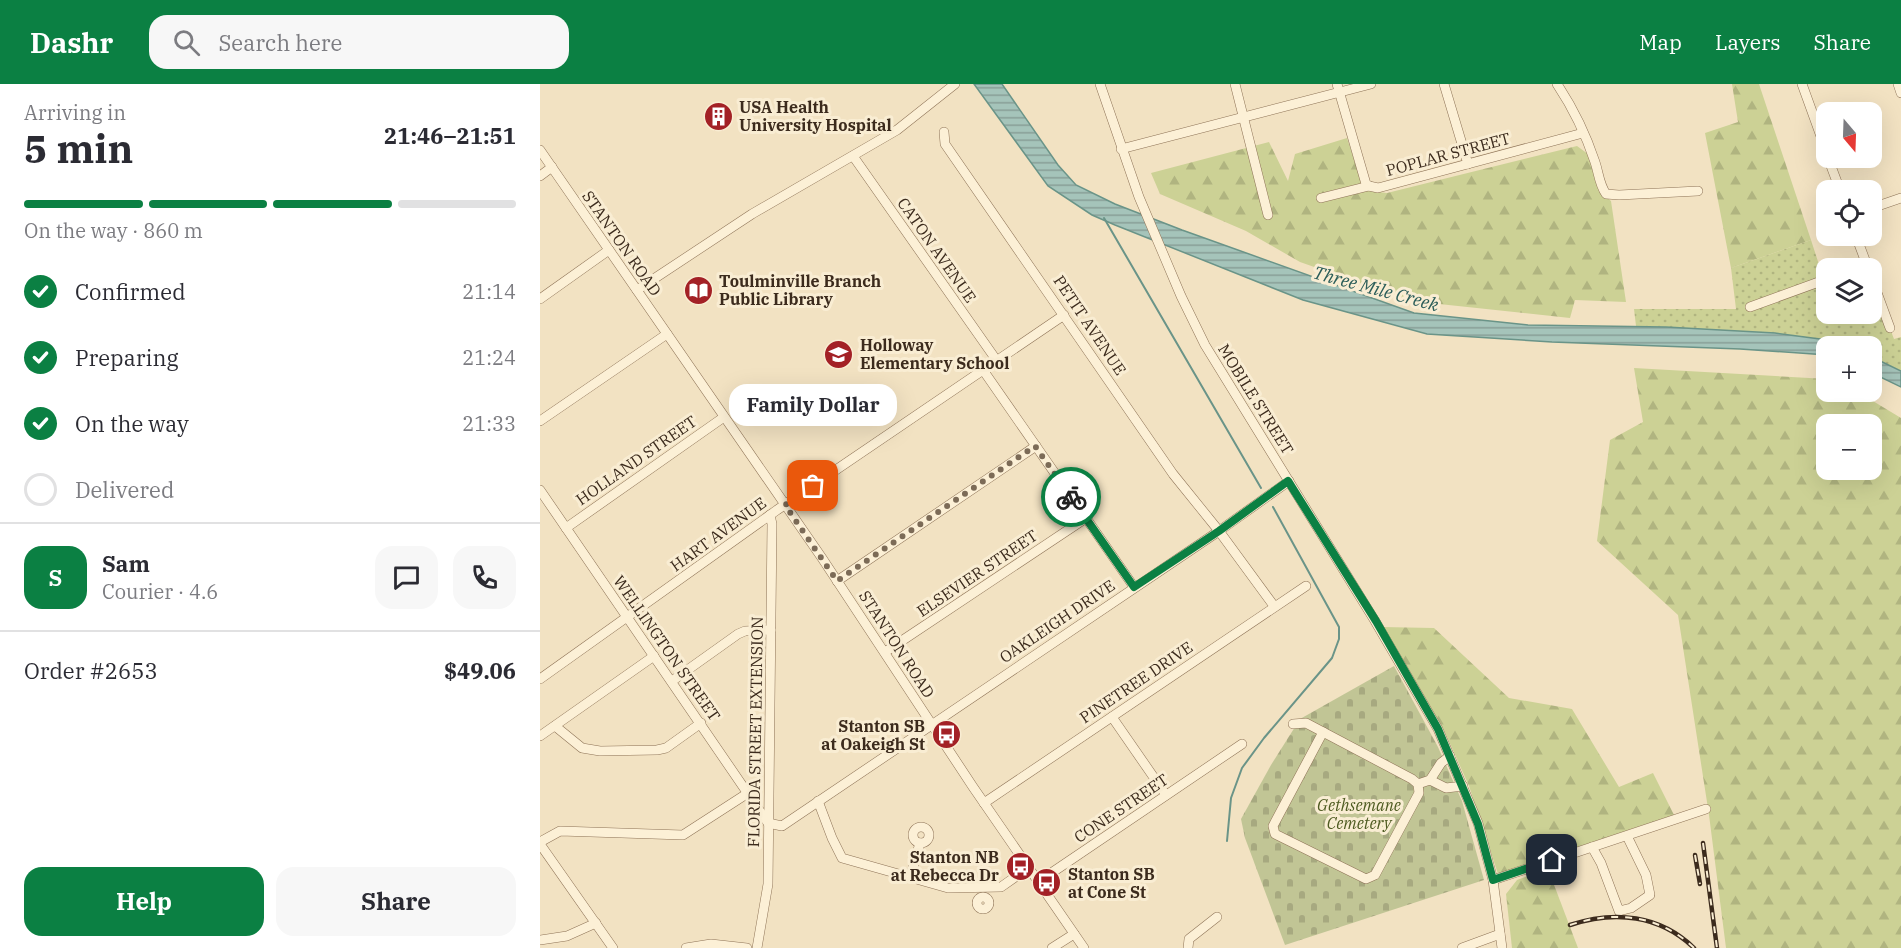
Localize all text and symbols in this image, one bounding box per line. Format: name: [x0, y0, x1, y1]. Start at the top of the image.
search box: [149, 15, 569, 69]
text: Dashr: [30, 24, 113, 61]
icon: search: [170, 26, 203, 59]
text: Search here: [218, 28, 342, 57]
text: Map: [1639, 28, 1682, 56]
text: Layers: [1715, 28, 1781, 56]
text: Share: [1814, 28, 1871, 56]
place label: USA Health University Hospital: [739, 97, 892, 135]
text: Arriving in: [24, 99, 126, 126]
building icon: USA Health University Hospital: [702, 100, 734, 132]
north arrow: [1816, 102, 1882, 168]
map controls: [1816, 102, 1882, 480]
text: 21:46–21:51: [384, 121, 516, 150]
text: 5 min: [24, 123, 133, 174]
street label: POPLAR STREET: [1384, 128, 1512, 180]
button: locate: [1816, 180, 1882, 246]
street label: STANTON ROAD: [578, 186, 666, 300]
street label: CATON AVENUE: [893, 194, 981, 306]
text: On the way · 860 m: [24, 217, 203, 244]
button: layers: [1816, 258, 1882, 324]
water label: Three Mile Creek: [1311, 261, 1442, 316]
place label: Toulminville Branch Public Library: [719, 271, 881, 309]
street label: PETIT AVENUE: [1049, 271, 1131, 379]
library icon: Toulminville Branch Public Library: [682, 274, 714, 306]
icon: check: [24, 275, 57, 308]
text: Confirmed: [75, 277, 186, 306]
text: 21:14: [462, 278, 516, 305]
place label: Holloway Elementary School: [860, 335, 1009, 373]
button: +: [1816, 336, 1882, 402]
school or university icon: Holloway Elementary School: [823, 338, 855, 370]
street label: MOBILE STREET: [1214, 340, 1298, 458]
icon: check: [24, 341, 57, 374]
text: Preparing: [75, 343, 179, 372]
text: 21:24: [462, 344, 516, 371]
callout: Family Dollar: [729, 384, 897, 426]
text: Family Dollar: [746, 391, 880, 418]
icon: check: [24, 407, 57, 440]
text: On the way: [75, 409, 189, 438]
text: 21:33: [462, 410, 516, 437]
street label: HOLLAND STREET: [572, 411, 700, 509]
button: −: [1816, 414, 1882, 480]
pin: [787, 460, 838, 511]
courier: [1041, 467, 1101, 527]
icon: bag: [796, 469, 829, 502]
text: Delivered: [75, 475, 174, 504]
icon: bike: [1055, 481, 1088, 514]
street label: HART AVENUE: [666, 493, 770, 575]
street label: ELSEVIER STREET: [913, 525, 1041, 621]
button: chat: [375, 546, 438, 609]
button: phone: [453, 546, 516, 609]
text: Sam: [102, 549, 150, 578]
text: S: [49, 563, 62, 592]
street label: WELLINGTON STREET: [609, 571, 725, 725]
street label: OAKLEIGH DRIVE: [995, 575, 1119, 667]
text: Courier · 4.6: [102, 578, 218, 605]
street label: STANTON ROAD: [855, 587, 939, 701]
street label: FLORIDA STREET EXTENSION: [743, 616, 767, 848]
street label: PINETREE DRIVE: [1076, 637, 1196, 727]
text: Order #2653: [24, 656, 158, 685]
text: $49.06: [444, 656, 516, 685]
place label: Stanton SB at Oakeigh St: [821, 716, 925, 754]
bus stop icon: Stanton SB at Oakeigh St: [930, 719, 962, 751]
street label: CONE STREET: [1070, 769, 1172, 847]
park label: Gethsemane Cemetery: [1317, 795, 1401, 833]
pin: [1526, 834, 1577, 885]
icon: home: [1535, 843, 1568, 876]
place label: Stanton NB at Rebecca Dr: [891, 847, 999, 885]
bus stop icon: Stanton NB at Rebecca Dr: [1004, 850, 1036, 882]
place label: Stanton SB at Cone St: [1068, 864, 1155, 902]
button: Help: [24, 867, 264, 936]
button: Share: [276, 867, 516, 936]
bus stop icon: Stanton SB at Cone St: [1031, 867, 1063, 899]

